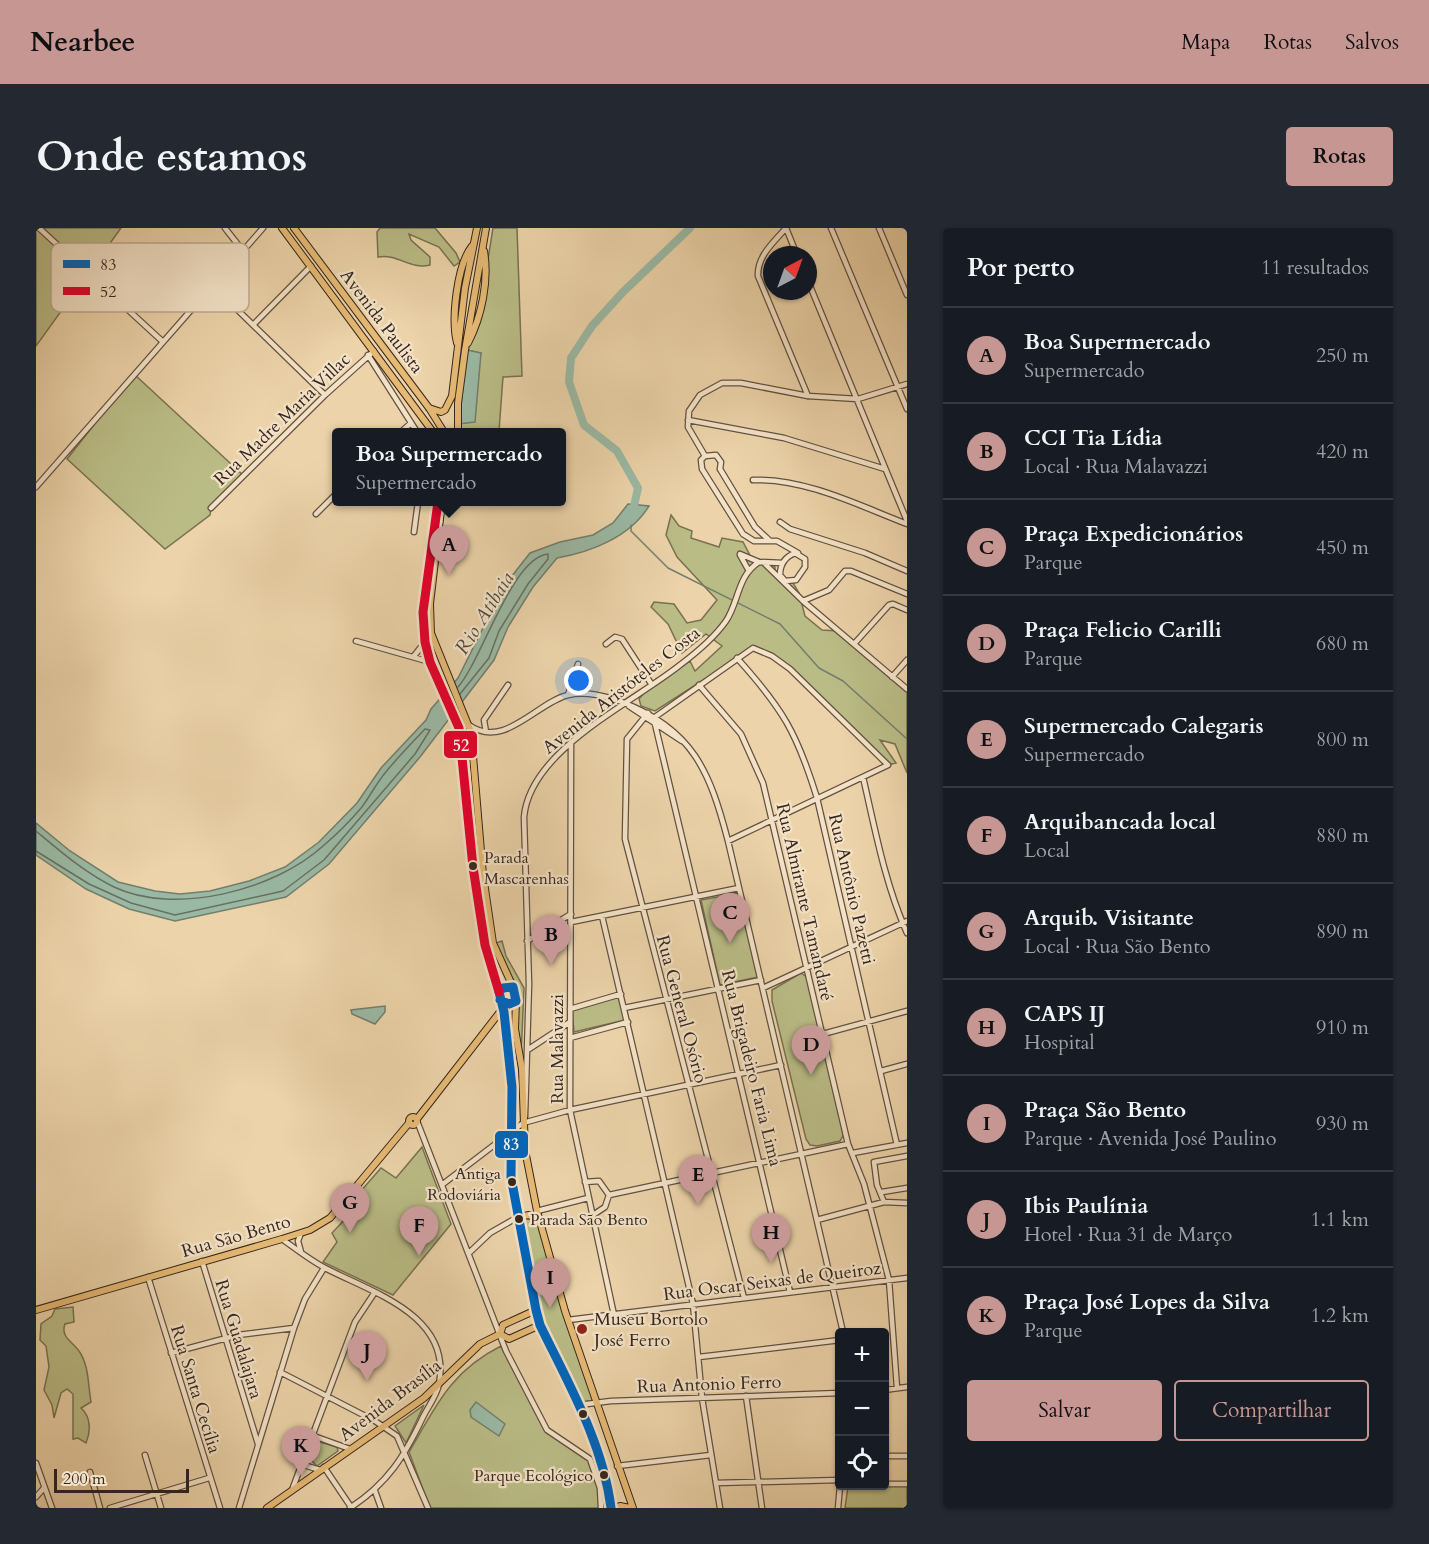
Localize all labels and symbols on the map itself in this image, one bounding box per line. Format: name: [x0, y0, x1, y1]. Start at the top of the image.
legend: [51, 243, 249, 312]
north arrow: [763, 246, 817, 300]
text: 83: [100, 254, 116, 276]
street label: Avenida Paulista: [334, 264, 429, 379]
text: 52: [100, 281, 116, 303]
street label: Rua Madre Maria Villac: [208, 347, 356, 491]
pin: A: [430, 526, 468, 575]
water label: Rio Atibaia: [448, 567, 520, 660]
street label: Avenida Aristóteles Costa: [537, 621, 706, 760]
your location: [564, 666, 593, 695]
line badge: 52: [443, 730, 478, 759]
text: 52: [453, 735, 469, 757]
street label: Rua Almirante Tamandaré: [770, 801, 839, 1003]
street label: Rua Antônio Pazetti: [822, 811, 881, 967]
place label: Parada Mascarenhas: [484, 847, 569, 890]
marker: Parada Mascarenhas: [467, 860, 479, 872]
pin: C: [710, 894, 750, 943]
pin: B: [532, 916, 570, 965]
street label: Rua General Osório: [650, 932, 713, 1086]
street label: Rua Brigadeiro Faria Lima: [715, 967, 788, 1169]
street label: Rua Malavazzi: [545, 994, 570, 1104]
pin: D: [792, 1026, 830, 1075]
line badge: 83: [494, 1130, 529, 1159]
text: 83: [503, 1134, 519, 1156]
pin: E: [678, 1156, 718, 1205]
place label: Antiga Rodoviária: [427, 1163, 501, 1206]
marker: Antiga Rodoviária: [506, 1176, 518, 1188]
pin: G: [330, 1184, 370, 1233]
pin: F: [400, 1206, 439, 1256]
street label: Rua São Bento: [179, 1209, 294, 1264]
place label: Parada São Bento: [530, 1209, 648, 1231]
marker: Parada São Bento: [513, 1213, 525, 1225]
pin: H: [752, 1214, 790, 1263]
street label: Rua Oscar Seixas de Queiroz: [662, 1256, 882, 1307]
pin: I: [530, 1258, 570, 1308]
street label: Rua Guadalajara: [208, 1276, 269, 1402]
place label: Museu Bortolo José Ferro: [591, 1307, 708, 1353]
street label: Rua Santa Cecília: [164, 1322, 227, 1457]
marker: Museu Bortolo José Ferro: [575, 1322, 589, 1336]
pin: J: [348, 1332, 386, 1381]
street label: Avenida Brasília: [334, 1353, 447, 1447]
street label: Rua Antonio Ferro: [636, 1369, 782, 1400]
unlabelled marker: [577, 1408, 589, 1420]
pin: K: [282, 1426, 320, 1476]
place label: Parque Ecológico: [474, 1465, 593, 1487]
scale bar: [54, 1466, 189, 1494]
marker: Parque Ecológico: [598, 1469, 610, 1481]

